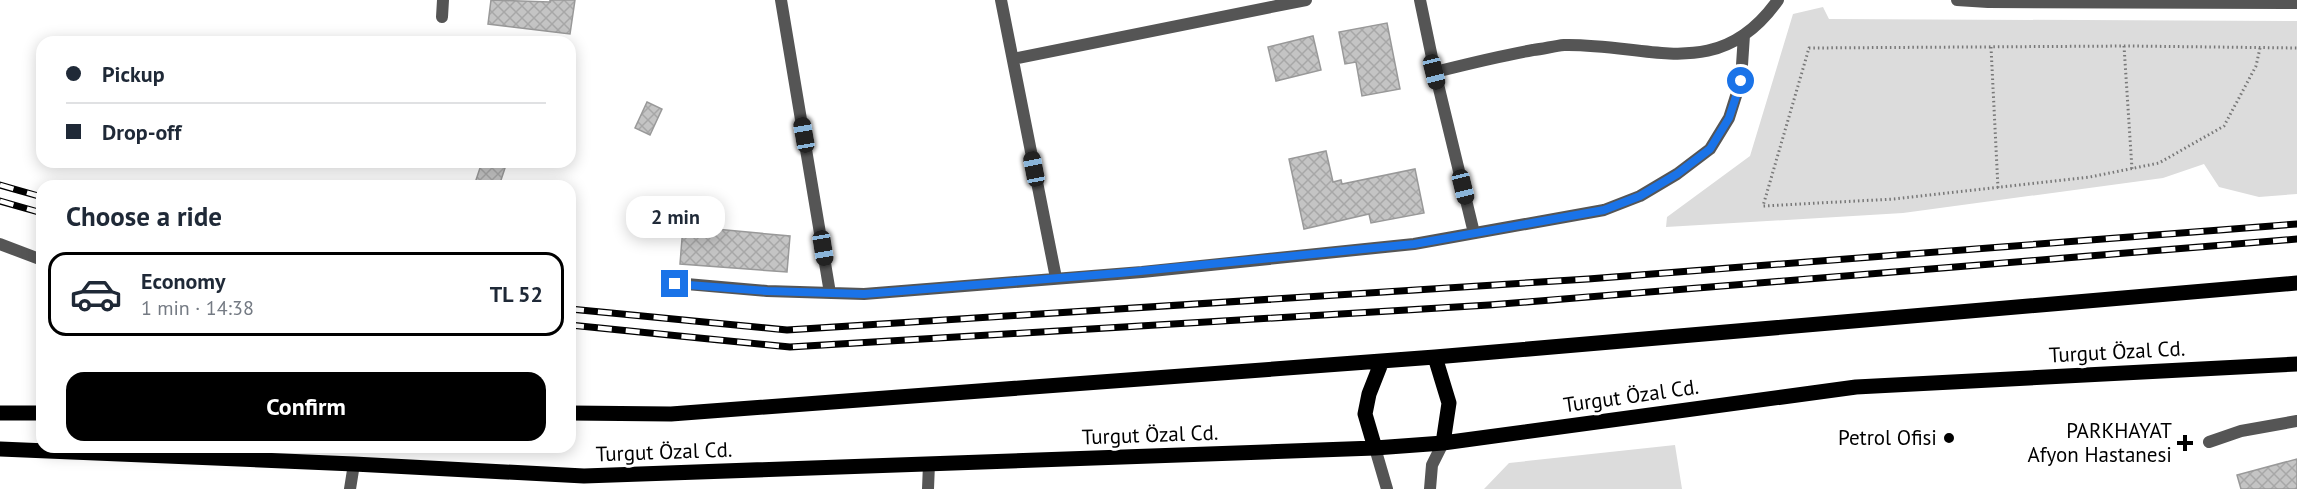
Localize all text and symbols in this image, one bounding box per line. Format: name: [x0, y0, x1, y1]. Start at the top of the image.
car: [1421, 52, 1447, 92]
text: Pickup: [102, 60, 165, 88]
route start: [1727, 67, 1754, 94]
car: [792, 116, 816, 154]
text: Drop-off: [102, 118, 181, 146]
car: [1022, 150, 1046, 188]
car: [1450, 167, 1476, 207]
callout: 2 min: [626, 197, 724, 239]
text: Choose a ride: [66, 199, 222, 233]
text: 2 min: [651, 204, 700, 230]
car: [811, 229, 835, 267]
icon: car: [69, 267, 123, 321]
text: Economy: [141, 267, 225, 295]
route end: [661, 270, 688, 297]
text: TL 52: [490, 280, 543, 308]
text: 1 min · 14:38: [141, 295, 254, 321]
street label: Turgut Özal Cd.: [2048, 334, 2186, 369]
button: Confirm: [66, 372, 546, 441]
street label: Turgut Özal Cd.: [1561, 373, 1700, 418]
place label: PARKHAYAT Afyon Hastanesi: [2028, 417, 2172, 468]
street label: Turgut Özal Cd.: [1081, 419, 1219, 450]
place label: Petrol Ofisi: [1838, 424, 1937, 451]
marker: Petrol Ofisi: [1942, 431, 1956, 445]
marker: PARKHAYAT Afyon Hastanesi: [2176, 434, 2194, 452]
street label: Turgut Özal Cd.: [595, 436, 733, 467]

